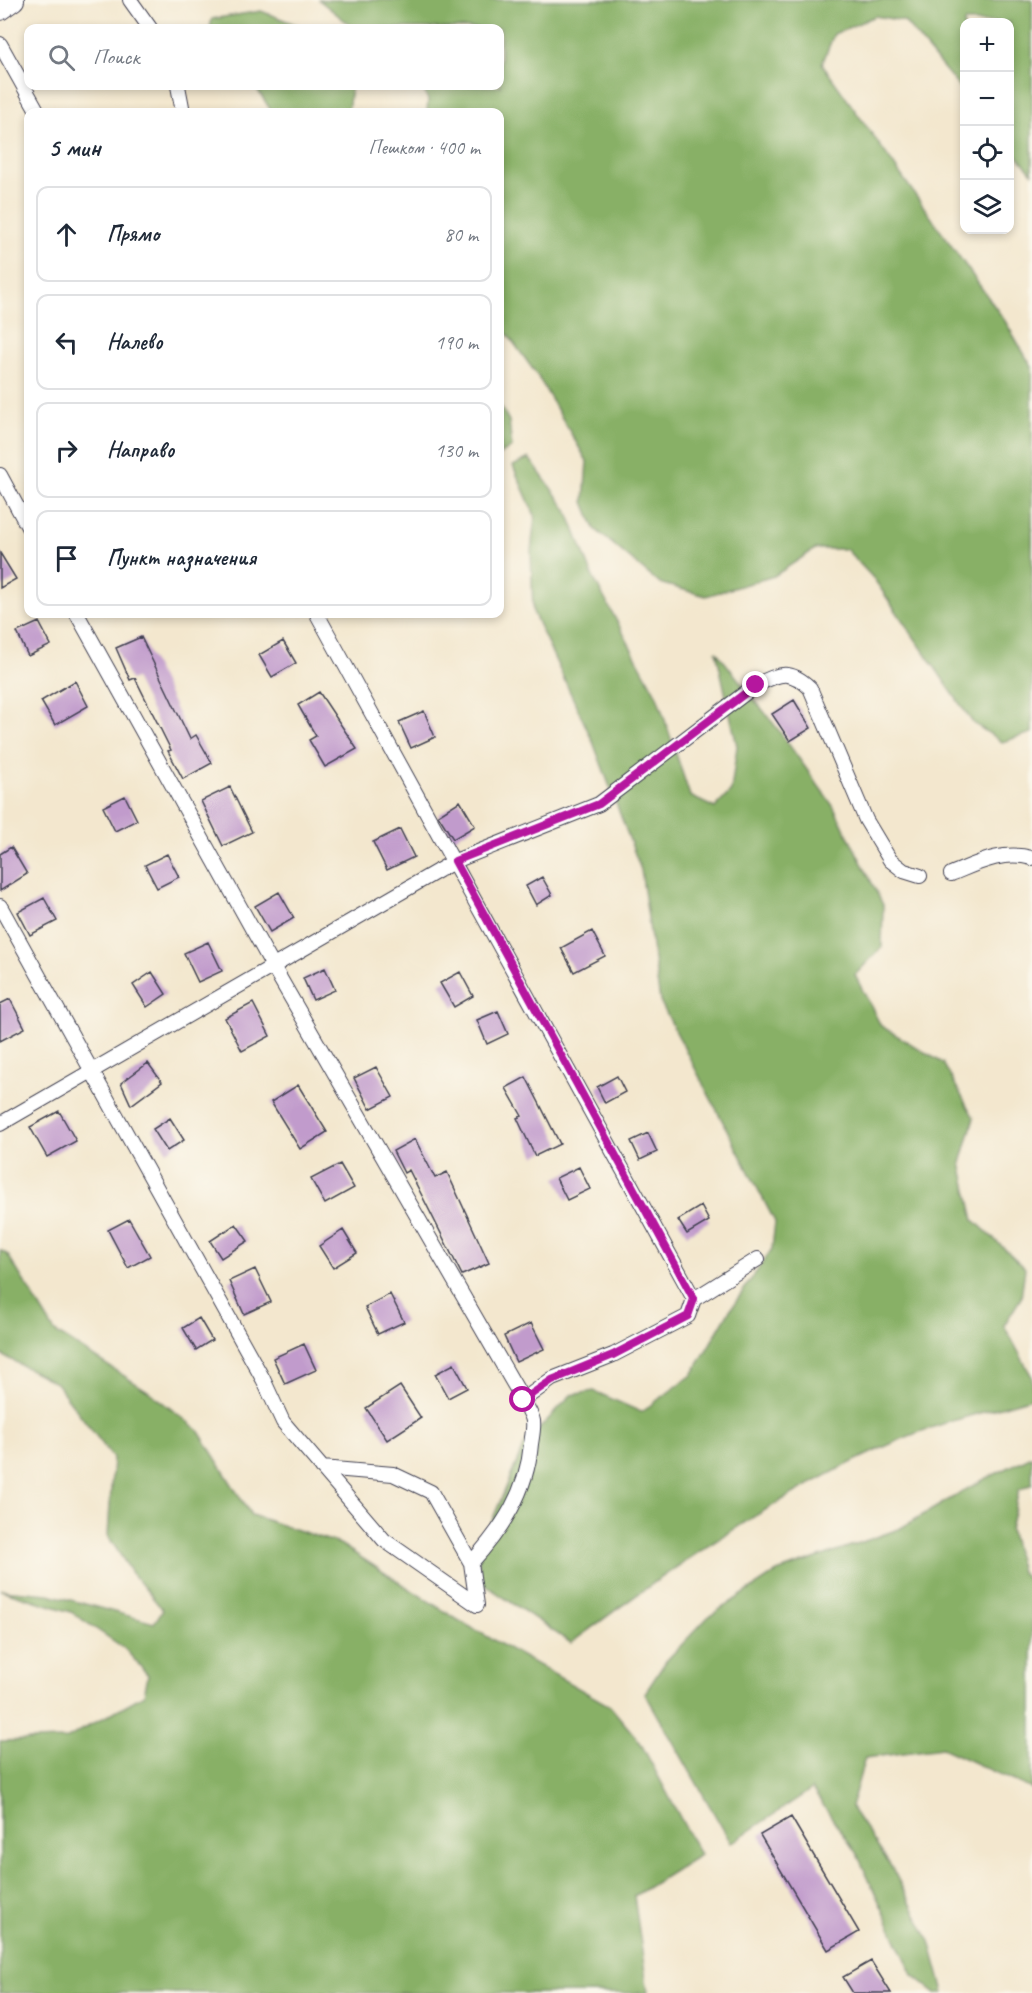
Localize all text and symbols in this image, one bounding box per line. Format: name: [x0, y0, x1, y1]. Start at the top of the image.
map controls: [960, 18, 1014, 234]
button: +: [960, 18, 1014, 72]
search box: [24, 24, 504, 90]
icon: search: [45, 41, 78, 74]
text: Поиск: [93, 43, 139, 71]
button: −: [960, 72, 1014, 126]
button: locate: [960, 126, 1014, 180]
text: 5 мин: [48, 131, 100, 164]
text: Пешком · 400 m: [368, 135, 480, 160]
button: layers: [960, 180, 1014, 234]
icon: ahead: [50, 218, 83, 251]
text: Прямо: [107, 220, 159, 248]
text: 80 m: [444, 222, 478, 247]
icon: left: [50, 326, 83, 359]
text: Налево: [107, 328, 163, 356]
text: 190 m: [435, 330, 478, 355]
icon: right: [50, 434, 83, 467]
text: Направо: [107, 436, 174, 464]
text: 130 m: [435, 438, 478, 463]
icon: arrive: [50, 542, 83, 575]
text: Пункт назначения: [107, 544, 256, 572]
route end: [742, 671, 768, 697]
route start: [509, 1386, 535, 1412]

